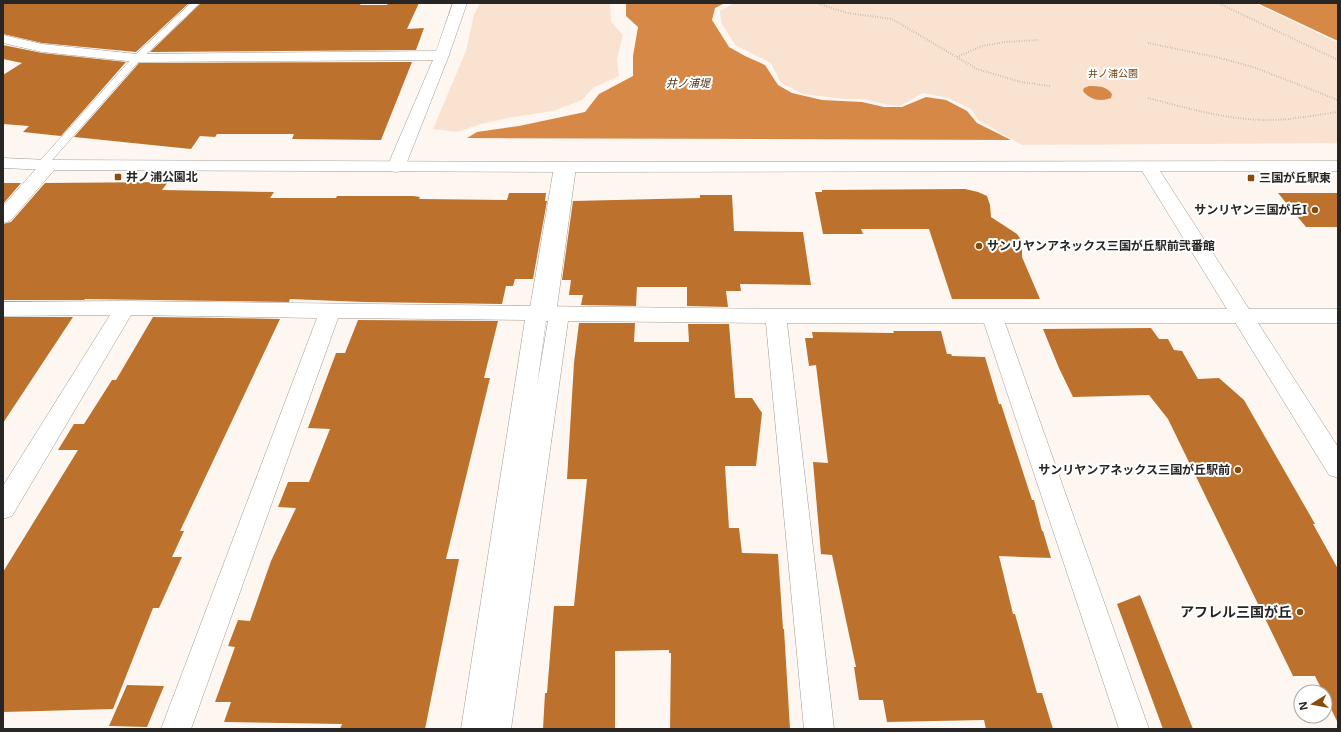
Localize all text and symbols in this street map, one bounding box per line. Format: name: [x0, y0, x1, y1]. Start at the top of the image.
park label: 井ノ浦公園: [1088, 66, 1138, 80]
water label: 井ノ浦堤: [666, 75, 711, 90]
place label: 井ノ浦公園北: [126, 168, 198, 185]
place label: 三国が丘駅東: [1259, 169, 1331, 186]
marker: 井ノ浦公園北: [113, 172, 123, 182]
marker: 三国が丘駅東: [1246, 173, 1256, 183]
place label: サンリヤン三国が丘I: [1194, 201, 1307, 218]
marker: サンリヤン三国が丘I: [1310, 205, 1320, 215]
place label: サンリヤンアネックス三国が丘駅前弐番館: [987, 237, 1215, 254]
marker: サンリヤンアネックス三国が丘駅前弐番館: [974, 241, 984, 251]
place label: サンリヤンアネックス三国が丘駅前: [1038, 461, 1230, 478]
marker: サンリヤンアネックス三国が丘駅前: [1233, 465, 1243, 475]
place label: アフレル三国が丘: [1180, 602, 1292, 621]
marker: アフレル三国が丘: [1295, 607, 1305, 617]
north arrow: [1293, 684, 1333, 724]
text: N: [1294, 700, 1311, 712]

